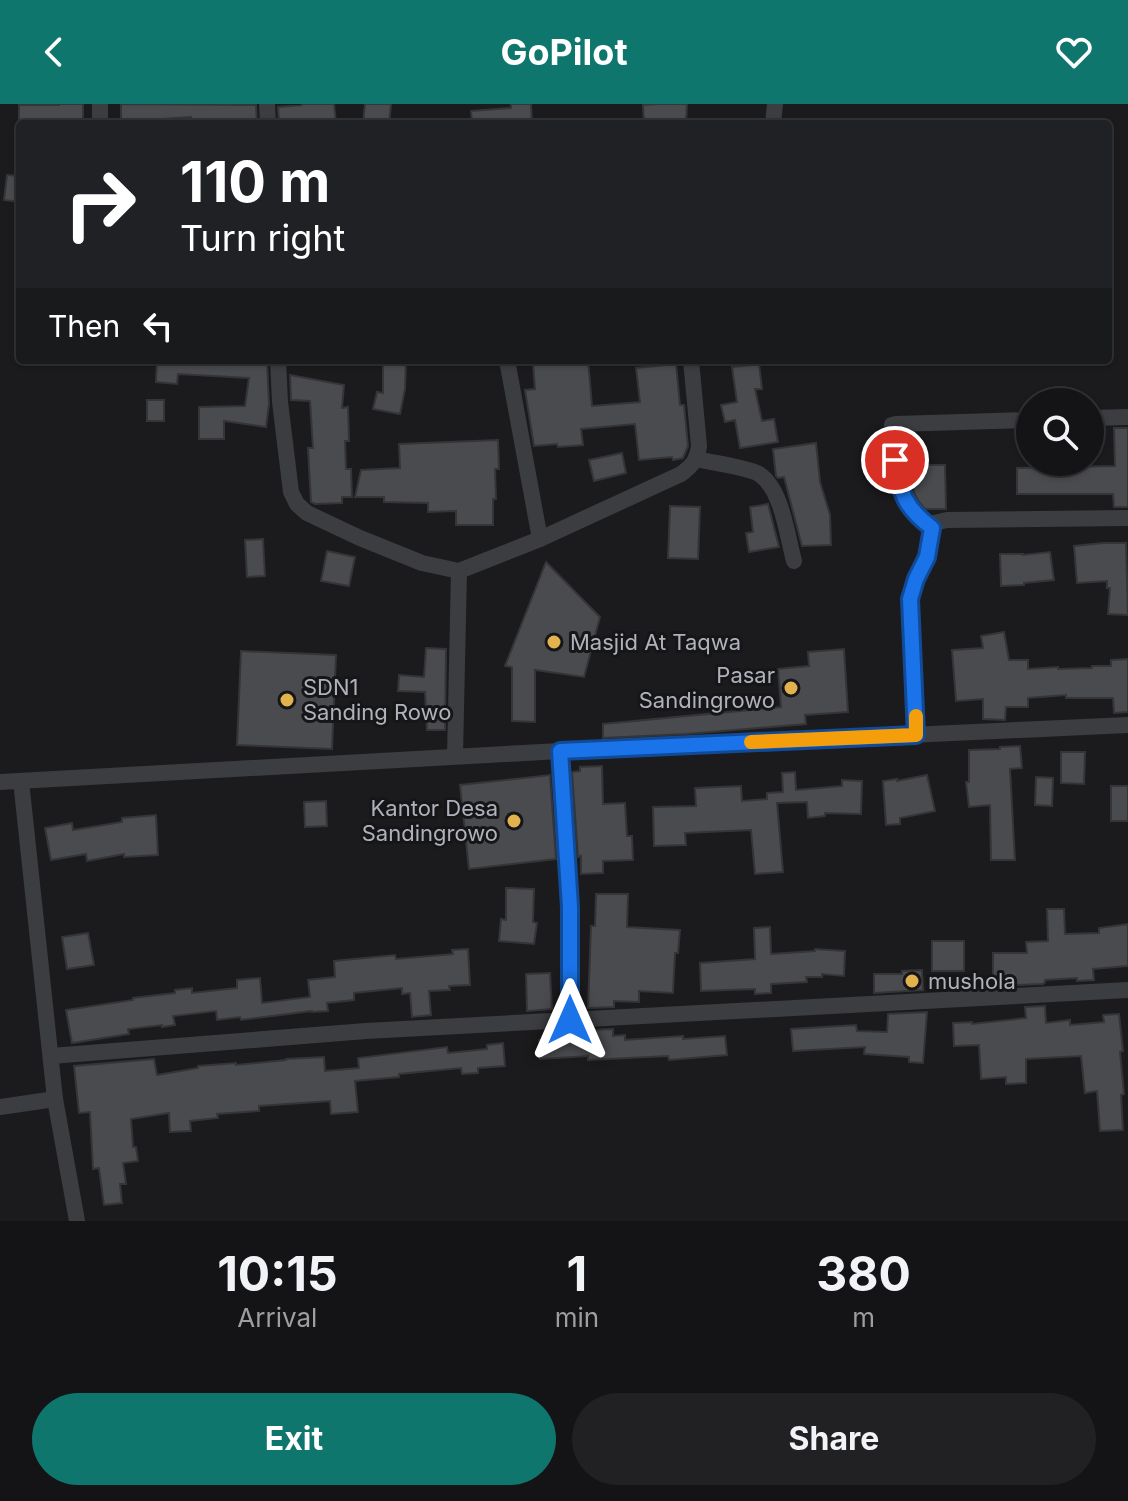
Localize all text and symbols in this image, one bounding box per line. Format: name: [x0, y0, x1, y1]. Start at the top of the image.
icon: back: [32, 30, 76, 74]
text: GoPilot: [500, 30, 628, 74]
icon: heart: [1052, 30, 1096, 74]
text: 110 m: [180, 148, 330, 216]
icon: right: [48, 152, 152, 256]
text: Turn right: [180, 216, 345, 260]
icon: left: [136, 304, 180, 348]
text: Then: [48, 308, 120, 344]
map controls: [1016, 388, 1104, 476]
button: search: [1016, 388, 1104, 476]
pin: [861, 426, 929, 494]
icon: arrive: [873, 438, 917, 482]
place label: Masjid At Taqwa: [570, 629, 741, 655]
marker: Masjid At Taqwa: [545, 633, 563, 651]
place label: Pasar Sandingrowo: [639, 662, 775, 713]
place label: SDN1 Sanding Rowo: [303, 674, 451, 725]
marker: Pasar Sandingrowo: [782, 679, 800, 697]
marker: SDN1 Sanding Rowo: [278, 691, 296, 709]
place label: Kantor Desa Sandingrowo: [362, 795, 498, 846]
marker: Kantor Desa Sandingrowo: [505, 812, 523, 830]
place label: mushola: [928, 968, 1016, 994]
marker: mushola: [903, 972, 921, 990]
position arrow: [528, 978, 612, 1062]
text: 10:15: [217, 1244, 338, 1303]
text: 1: [567, 1244, 587, 1303]
text: 380: [816, 1244, 911, 1303]
text: Arrival: [237, 1302, 317, 1333]
text: min: [555, 1302, 599, 1333]
text: m: [852, 1302, 875, 1333]
button: Exit: [32, 1393, 556, 1485]
button: Share: [572, 1393, 1096, 1485]

